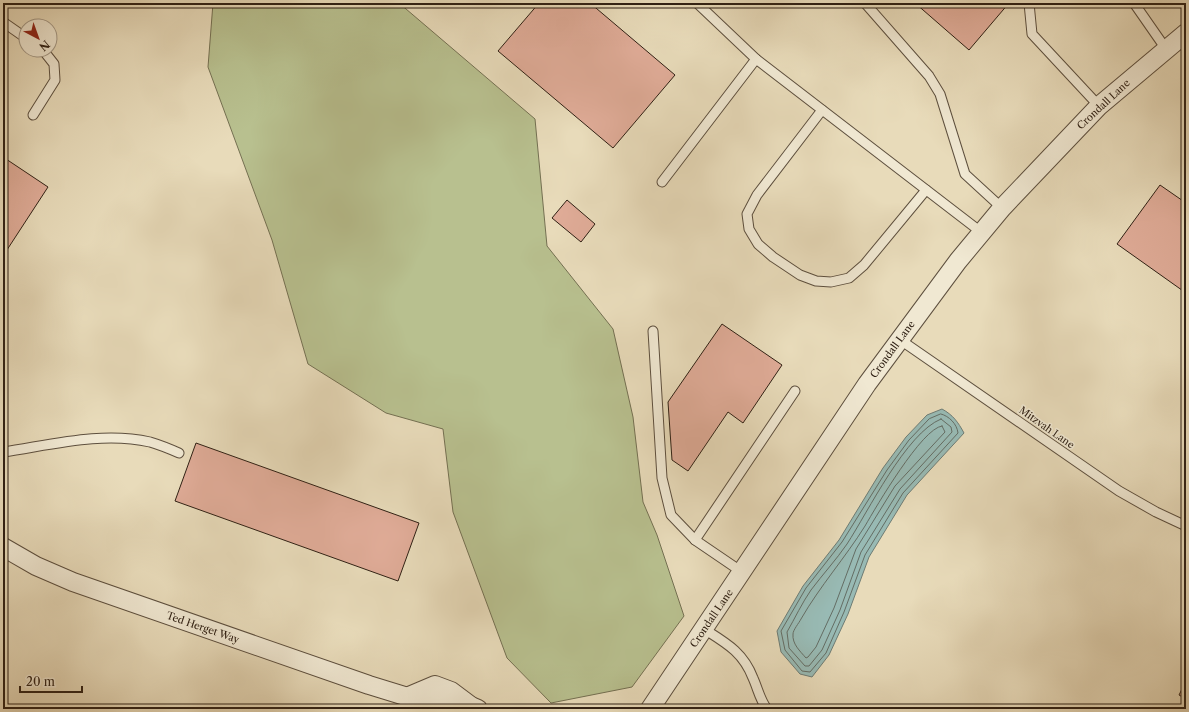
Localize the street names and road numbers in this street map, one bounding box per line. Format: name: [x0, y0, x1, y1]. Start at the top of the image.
street label: Crondall Lane: [1074, 76, 1133, 132]
street label: Crondall Lane: [867, 318, 918, 381]
street label: Mitzvah Lane: [1016, 403, 1077, 452]
street label: Crondall Lane: [687, 586, 736, 650]
street label: Ted Herget Way: [165, 609, 241, 646]

